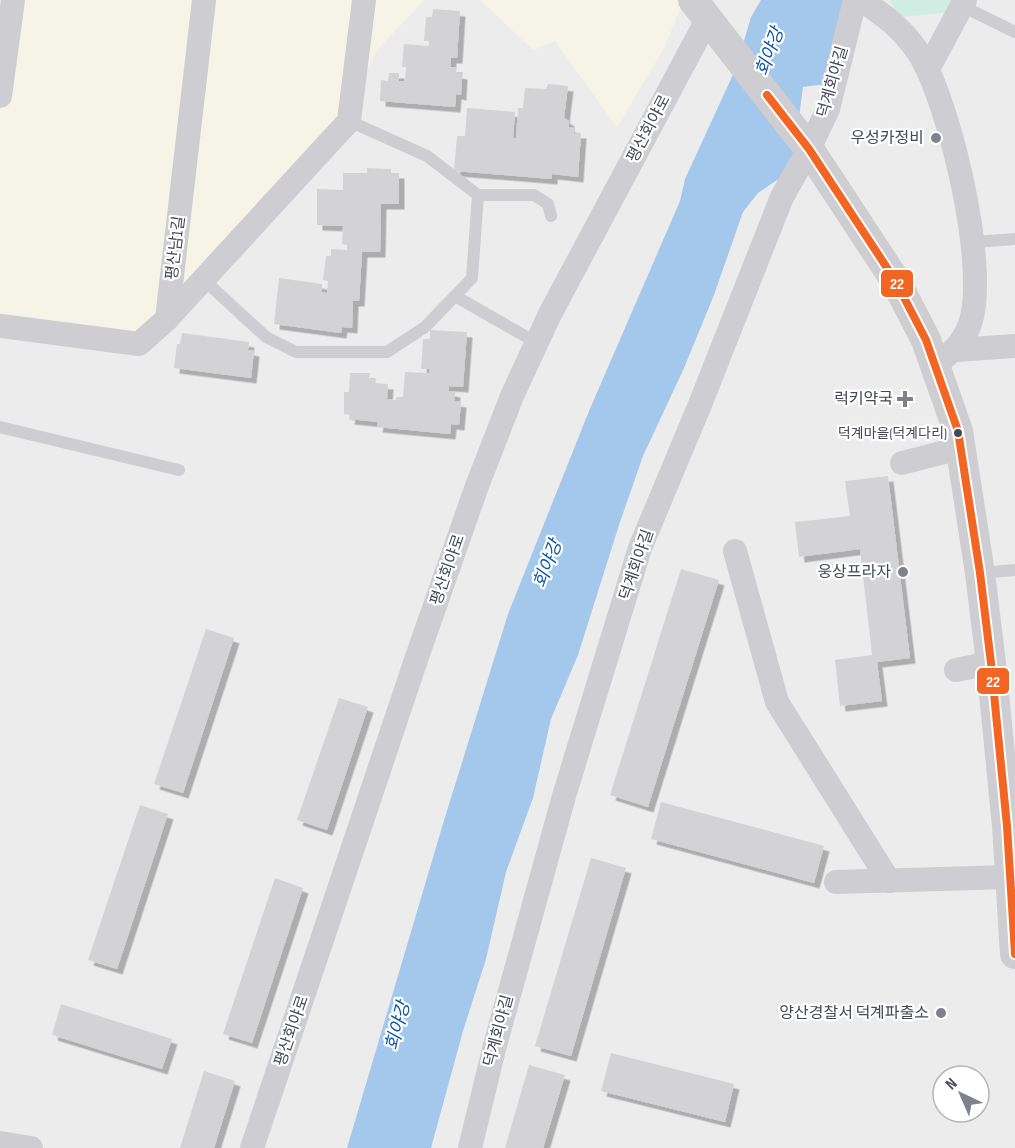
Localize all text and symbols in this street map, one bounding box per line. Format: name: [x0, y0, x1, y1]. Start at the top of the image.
water label: 회야강: [752, 23, 789, 79]
street label: 덕계회야길: [814, 44, 852, 120]
street label: 평산회야로: [623, 92, 675, 166]
place label: 우성카정비: [850, 129, 924, 148]
marker: 우성카정비: [929, 131, 943, 145]
street label: 평산남1길: [163, 215, 189, 281]
line badge: 22: [880, 269, 914, 298]
text: 22: [890, 275, 904, 294]
place label: 럭키약국: [834, 390, 893, 409]
marker: 럭키약국: [898, 392, 912, 406]
place label: 덕계마을(덕계다리): [838, 425, 947, 442]
marker: 덕계마을(덕계다리): [952, 427, 964, 439]
street label: 덕계회야길: [616, 527, 658, 603]
street label: 평산회야로: [427, 532, 469, 608]
water label: 회야강: [529, 535, 568, 591]
place label: 웅상프라자: [817, 563, 891, 582]
marker: 웅상프라자: [896, 565, 910, 579]
line badge: 22: [976, 667, 1010, 695]
text: 22: [986, 673, 1000, 692]
street label: 평산회야로: [271, 993, 313, 1069]
street label: 덕계회야길: [480, 993, 518, 1069]
water label: 회야강: [381, 997, 415, 1053]
place label: 양산경찰서 덕계파출소: [779, 1004, 929, 1023]
marker: 양산경찰서 덕계파출소: [934, 1006, 948, 1020]
north arrow: [931, 1064, 991, 1124]
text: N: [942, 1074, 961, 1094]

